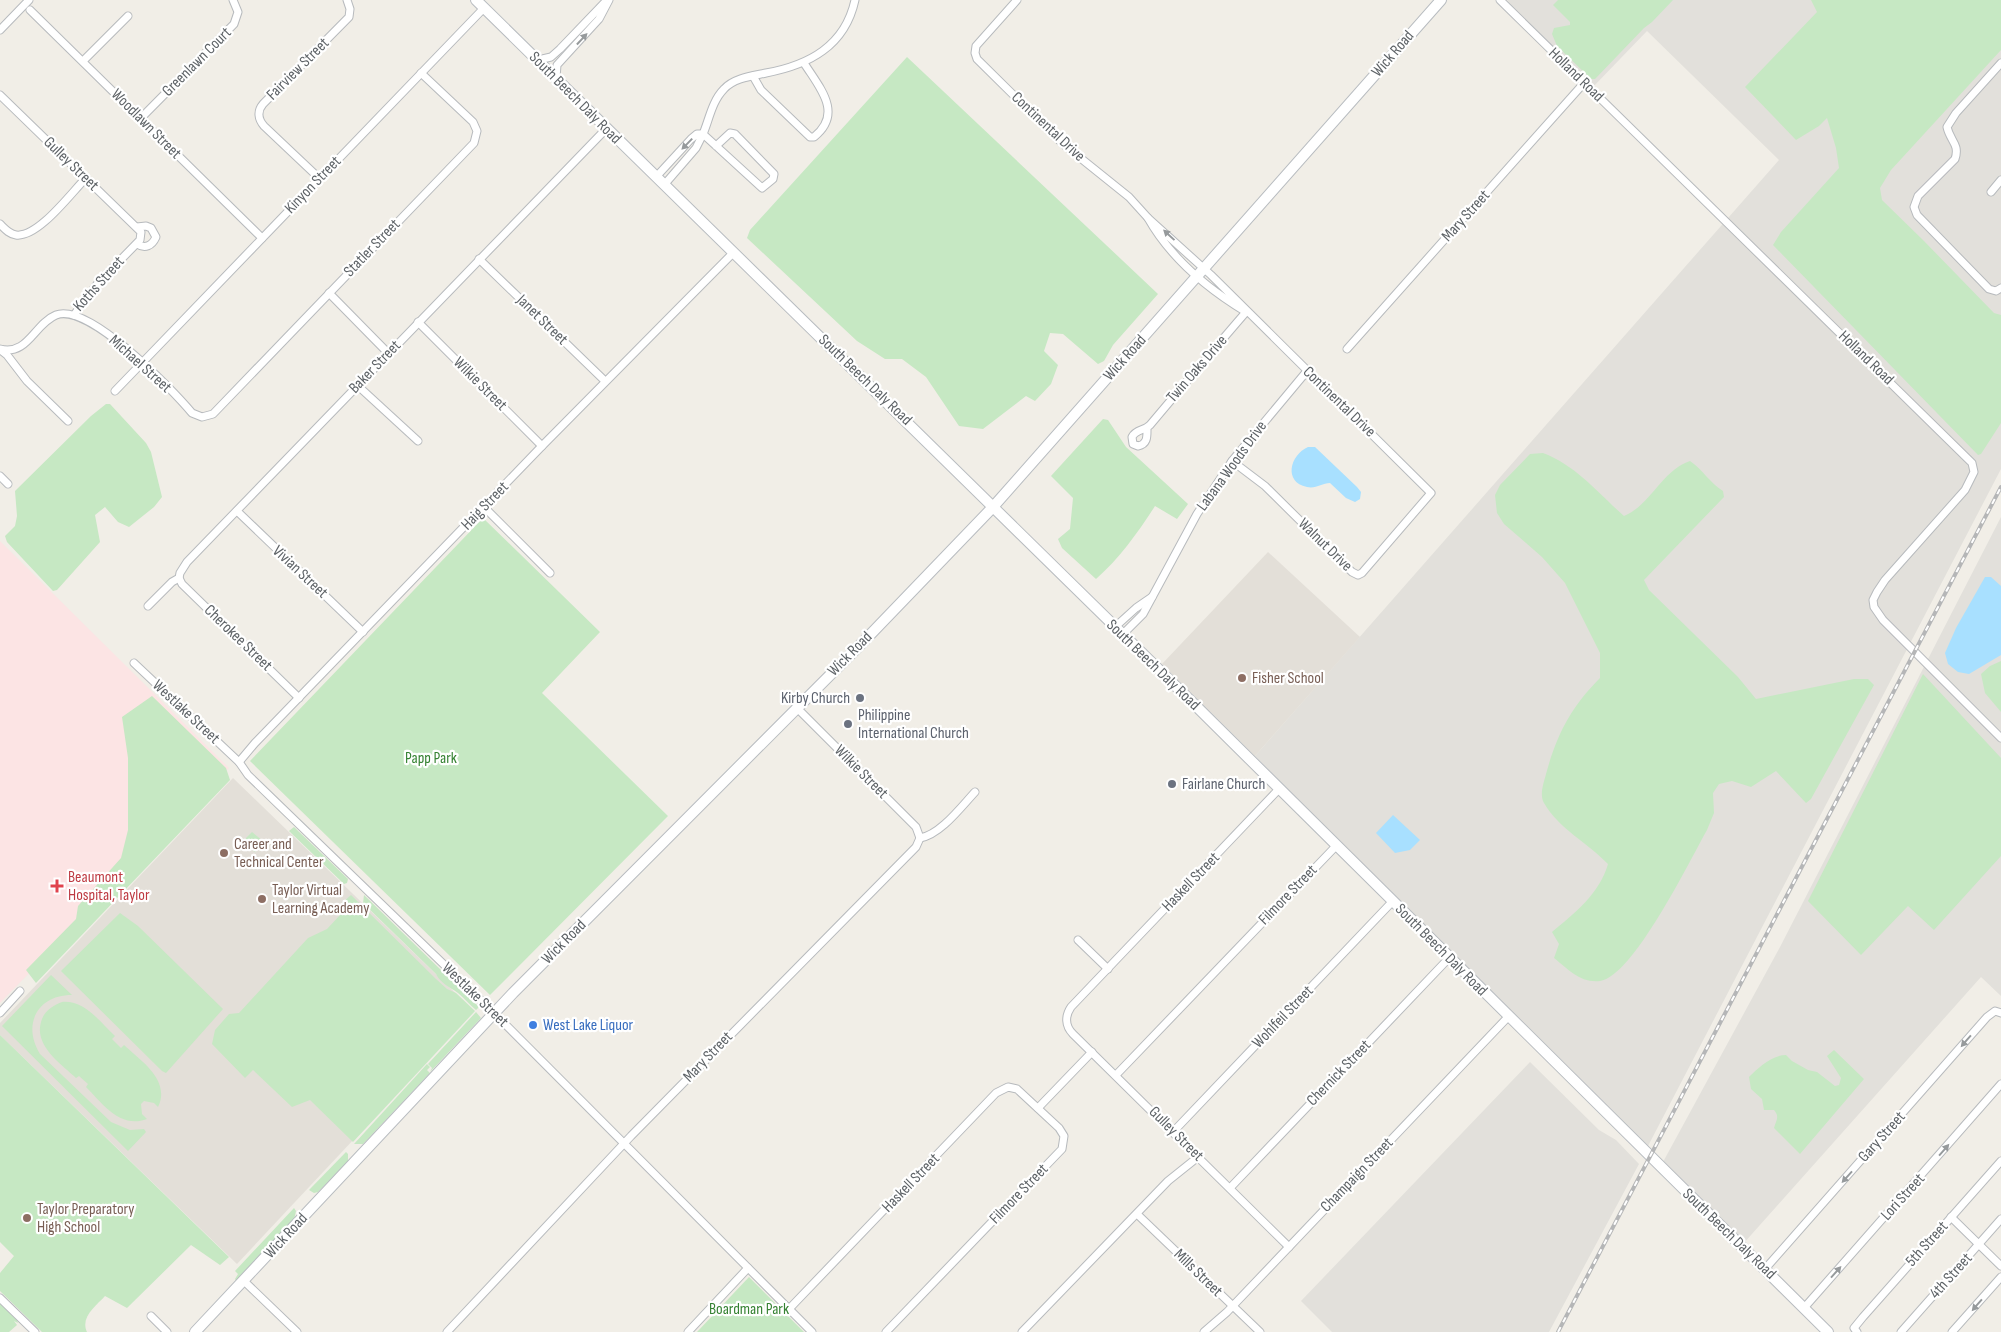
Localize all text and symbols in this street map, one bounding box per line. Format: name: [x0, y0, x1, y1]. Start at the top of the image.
street label: Greenlawn Court: [158, 23, 236, 101]
street label: Wick Road: [1368, 27, 1418, 81]
street label: Fairview Street: [263, 34, 333, 104]
one-way arrow: [576, 34, 588, 46]
street label: Holland Road: [1544, 44, 1608, 106]
street label: South Beech Daly Road: [525, 48, 625, 148]
street label: Woodlawn Street: [107, 85, 185, 163]
street label: Continental Drive: [1007, 88, 1089, 166]
street label: Gulley Street: [39, 133, 103, 195]
one-way arrow: [681, 137, 693, 149]
street label: Kinyon Street: [281, 152, 345, 218]
street label: Mary Street: [1438, 186, 1494, 246]
street label: Statler Street: [340, 215, 404, 281]
one-way arrow: [1163, 229, 1175, 241]
street label: Koths Street: [69, 253, 129, 315]
street label: Janet Street: [512, 290, 572, 349]
street label: Holland Road: [1834, 327, 1898, 389]
street label: Michael Street: [105, 331, 175, 397]
street label: South Beech Daly Road: [814, 331, 916, 429]
street label: Wick Road: [1100, 331, 1150, 385]
street label: Twin Oaks Drive: [1163, 331, 1231, 407]
street label: Baker Street: [345, 336, 405, 398]
street label: Wilkie Street: [449, 353, 511, 415]
street label: Continental Drive: [1299, 363, 1379, 441]
street label: Labana Woods Drive: [1193, 417, 1271, 515]
street label: Haig Street: [457, 478, 513, 534]
street label: Walnut Drive: [1294, 515, 1356, 575]
street label: Vivian Street: [268, 542, 332, 602]
street label: Cherokee Street: [200, 601, 276, 675]
street label: South Beech Daly Road: [1102, 616, 1204, 714]
street label: Wick Road: [824, 628, 876, 680]
place label: Fisher School: [1252, 669, 1324, 688]
marker: Fisher School: [1236, 672, 1248, 684]
street label: Westlake Street: [148, 676, 224, 748]
place label: Kirby Church: [781, 689, 850, 708]
marker: Kirby Church: [854, 692, 866, 704]
place label: Philippine International Church: [858, 706, 969, 743]
marker: Philippine International Church: [842, 718, 854, 730]
street label: Wilkie Street: [830, 741, 892, 803]
park label: Papp Park: [405, 749, 457, 768]
place label: Fairlane Church: [1182, 775, 1265, 794]
marker: Fairlane Church: [1166, 778, 1178, 790]
place label: Career and Technical Center: [234, 835, 324, 872]
marker: Career and Technical Center: [218, 847, 230, 859]
street label: Haskell Street: [1158, 848, 1224, 915]
street label: Filmore Street: [1255, 861, 1321, 929]
place label: Beaumont Hospital, Taylor: [68, 868, 150, 905]
marker: Beaumont Hospital, Taylor: [50, 879, 64, 893]
place label: Taylor Virtual Learning Academy: [272, 881, 369, 918]
marker: Taylor Virtual Learning Academy: [256, 893, 268, 905]
street label: South Beech Daly Road: [1391, 900, 1491, 1000]
street label: Wick Road: [538, 916, 590, 968]
street label: Westlake Street: [438, 959, 512, 1031]
street label: Wohlfeil Street: [1249, 982, 1318, 1052]
place label: West Lake Liquor: [543, 1016, 634, 1035]
marker: West Lake Liquor: [527, 1019, 539, 1031]
street label: Mary Street: [679, 1028, 737, 1086]
one-way arrow: [1960, 1035, 1971, 1048]
street label: Chernick Street: [1303, 1036, 1375, 1110]
street label: Gulley Street: [1145, 1103, 1207, 1165]
street label: Gary Street: [1854, 1108, 1910, 1166]
street label: Champaign Street: [1317, 1134, 1397, 1216]
one-way arrow: [1938, 1144, 1950, 1156]
street label: Haskell Street: [878, 1149, 944, 1216]
street label: Filmore Street: [986, 1160, 1052, 1228]
one-way arrow: [1841, 1170, 1853, 1182]
street label: Lori Street: [1877, 1170, 1929, 1224]
street label: South Beech Daly Road: [1678, 1185, 1780, 1283]
place label: Taylor Preparatory High School: [37, 1200, 135, 1237]
street label: Wick Road: [260, 1209, 312, 1263]
marker: Taylor Preparatory High School: [21, 1212, 33, 1224]
street label: 5th Street: [1902, 1217, 1952, 1271]
street label: Mills Street: [1170, 1245, 1226, 1301]
street label: 4th Street: [1926, 1249, 1976, 1303]
one-way arrow: [1831, 1265, 1842, 1278]
one-way arrow: [1971, 1298, 1982, 1311]
park label: Boardman Park: [709, 1300, 789, 1319]

